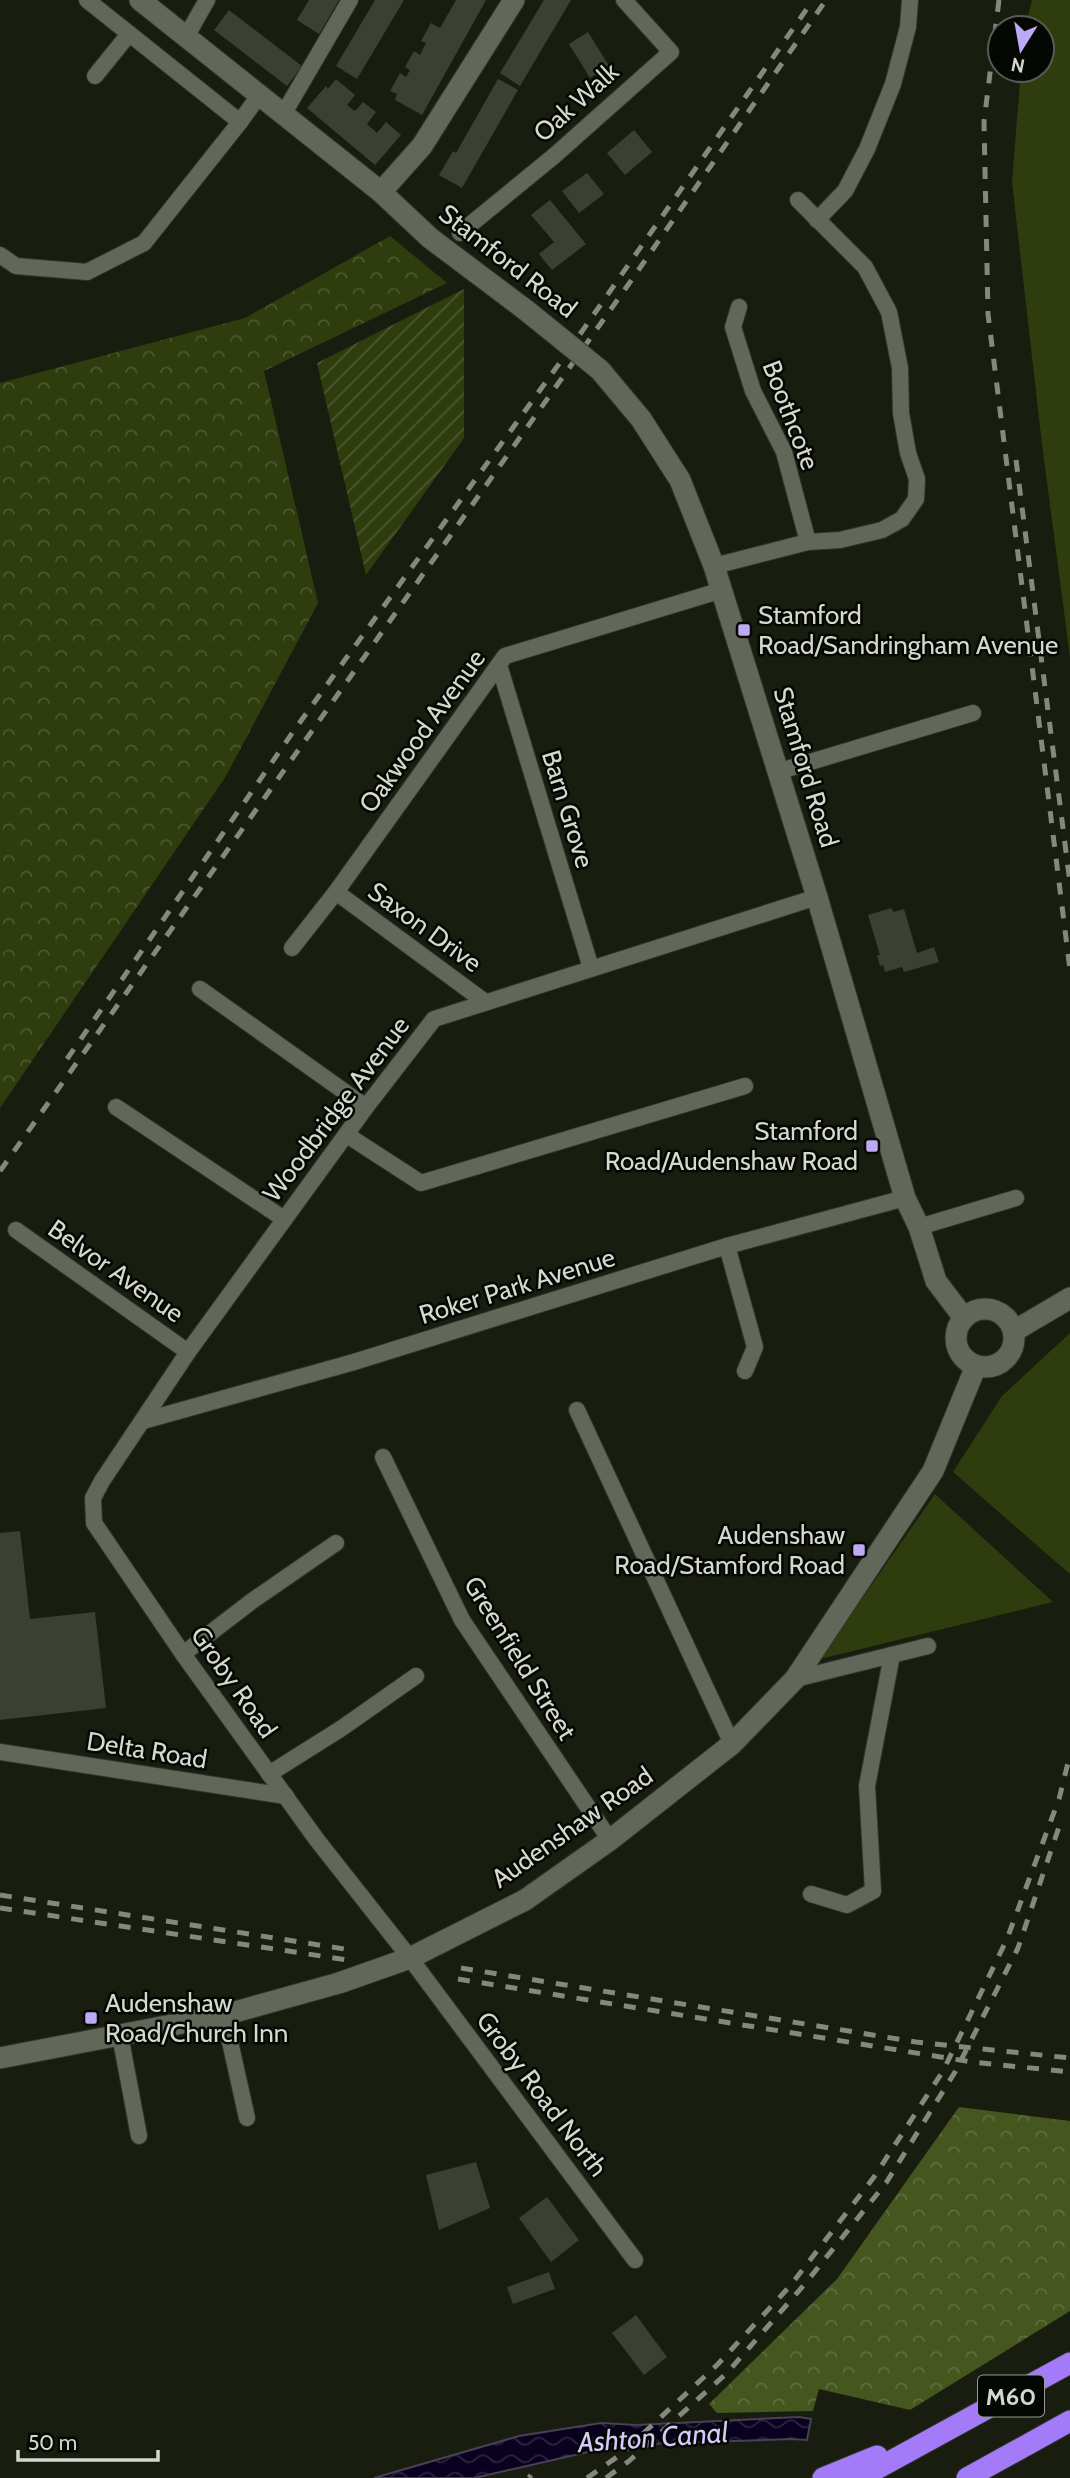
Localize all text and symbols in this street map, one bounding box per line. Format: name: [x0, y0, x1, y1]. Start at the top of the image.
north arrow: [986, 14, 1056, 84]
text: N: [1009, 53, 1027, 78]
street label: Oak Walk: [527, 55, 625, 149]
street label: Stamford Road: [433, 197, 583, 325]
street label: Boothcote: [756, 356, 826, 474]
place label: Stamford Road/Sandringham Avenue: [758, 599, 1058, 661]
marker: Stamford Road/Sandringham Avenue: [736, 622, 752, 638]
street label: Oakwood Avenue: [352, 643, 492, 819]
street label: Stamford Road: [766, 683, 846, 851]
street label: Barn Grove: [535, 746, 601, 872]
street label: Saxon Drive: [362, 875, 488, 979]
street label: Woodbridge Avenue: [256, 1010, 416, 1208]
place label: Stamford Road/Audenshaw Road: [605, 1115, 858, 1177]
marker: Stamford Road/Audenshaw Road: [864, 1138, 880, 1154]
street label: Belvor Avenue: [42, 1213, 190, 1329]
street label: Roker Park Avenue: [415, 1241, 619, 1331]
place label: Audenshaw Road/Stamford Road: [614, 1519, 845, 1581]
marker: Audenshaw Road/Stamford Road: [851, 1542, 867, 1558]
street label: Greenfield Street: [457, 1570, 583, 1746]
street label: Groby Road: [184, 1620, 284, 1744]
street label: Delta Road: [84, 1725, 210, 1775]
street label: Audenshaw Road: [485, 1759, 659, 1895]
place label: Audenshaw Road/Church Inn: [105, 1987, 288, 2049]
street label: Groby Road North: [470, 2005, 614, 2183]
marker: Audenshaw Road/Church Inn: [83, 2010, 99, 2026]
road number: M60: [978, 2376, 1044, 2416]
water label: Ashton Canal: [575, 2415, 730, 2459]
scale bar: [18, 2418, 158, 2462]
text: 50 m: [28, 2430, 77, 2455]

